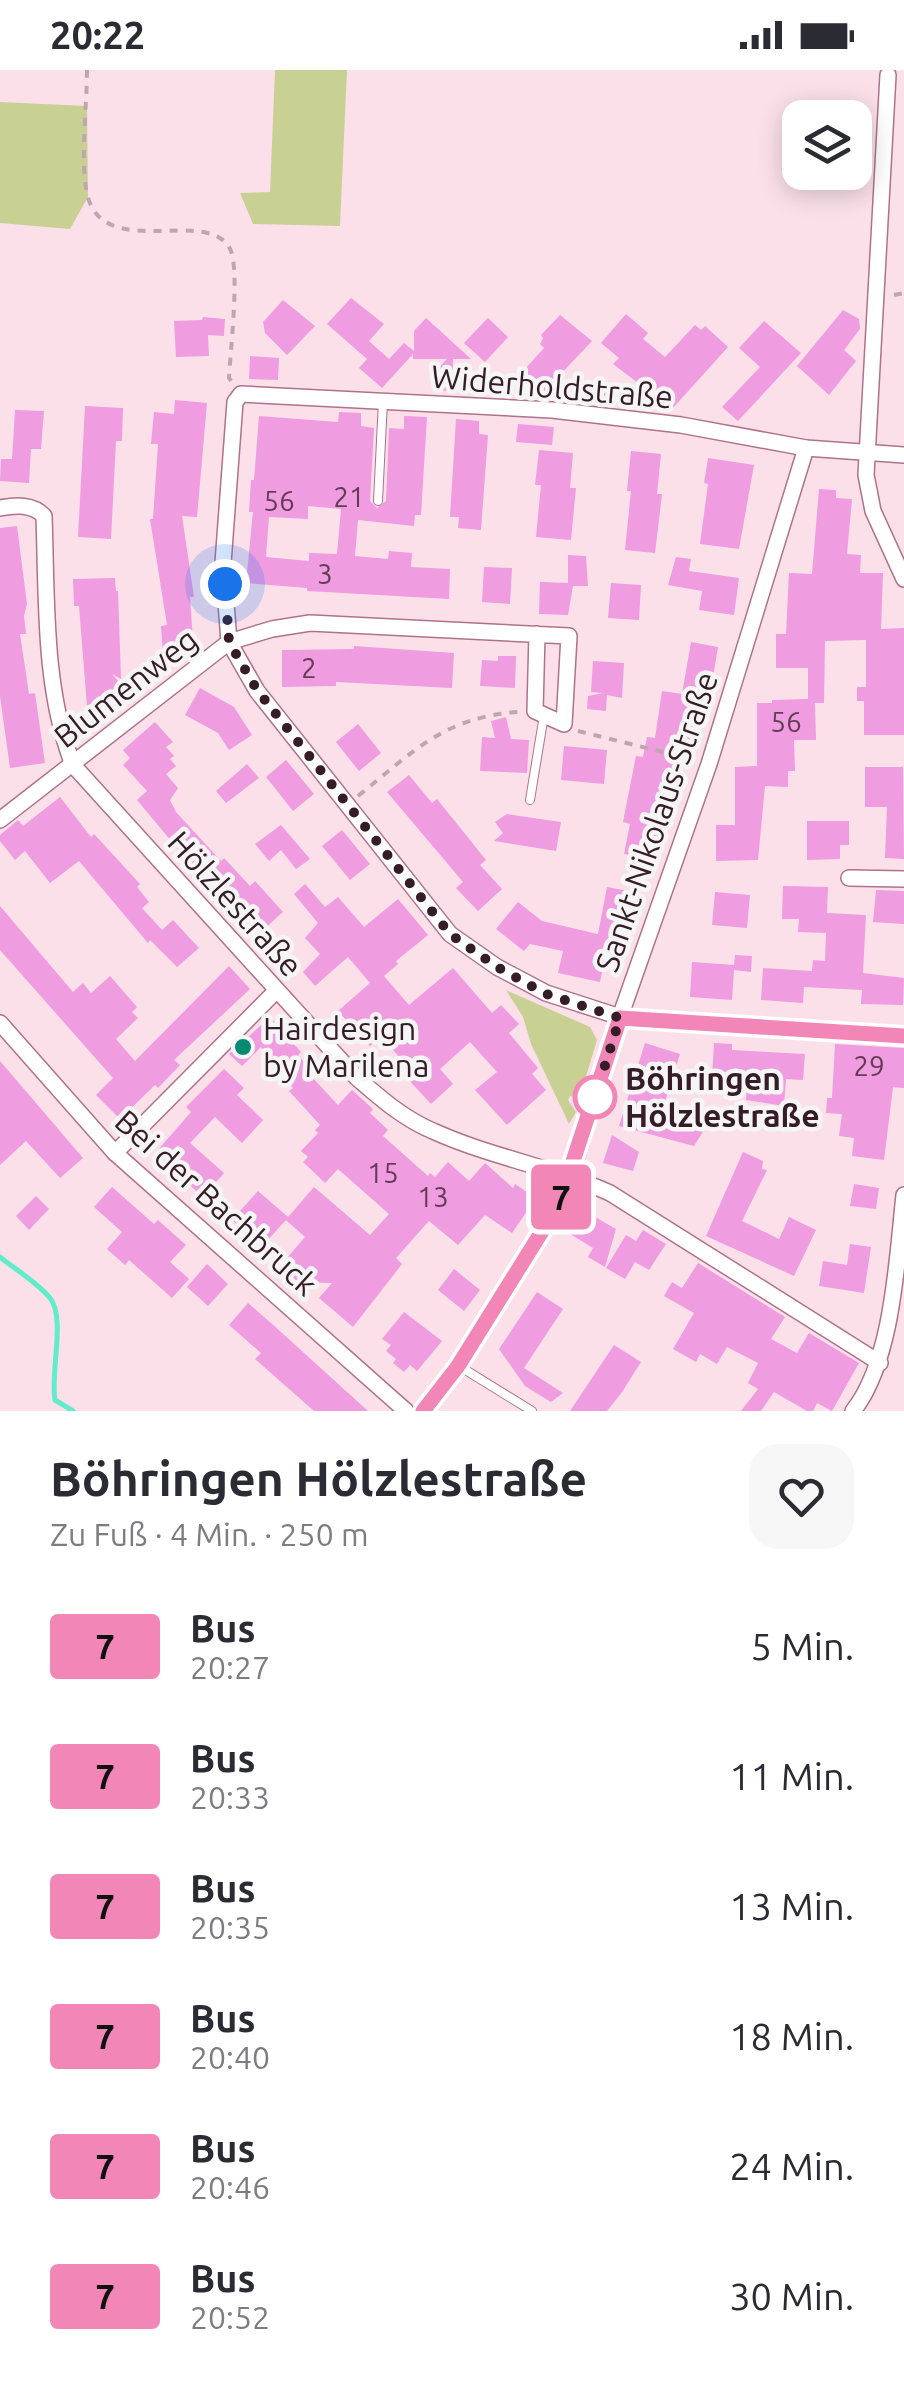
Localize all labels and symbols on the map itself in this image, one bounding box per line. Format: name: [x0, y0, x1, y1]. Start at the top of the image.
street label: Widerholdstraße: [430, 358, 674, 415]
house number: 21: [333, 481, 365, 512]
house number: 56: [263, 485, 295, 516]
house number: 3: [317, 558, 333, 589]
your location: [200, 559, 250, 609]
street label: Blumenweg: [47, 620, 204, 754]
house number: 2: [301, 652, 317, 683]
street label: Sankt-Nikolaus-Straße: [588, 667, 724, 976]
house number: 56: [770, 706, 802, 737]
street label: Hölzlestraße: [161, 824, 310, 983]
place label: Hairdesign by Marilena: [263, 1010, 429, 1083]
marker: Hairdesign by Marilena: [232, 1036, 254, 1058]
house number: 29: [853, 1050, 885, 1081]
place label: Böhringen Hölzlestraße: [625, 1060, 820, 1133]
marker: Böhringen Hölzlestraße: [574, 1076, 616, 1118]
street label: Bei der Bachbruck: [108, 1102, 325, 1302]
house number: 15: [367, 1157, 399, 1188]
line badge: 7: [528, 1164, 594, 1230]
house number: 13: [417, 1181, 449, 1212]

